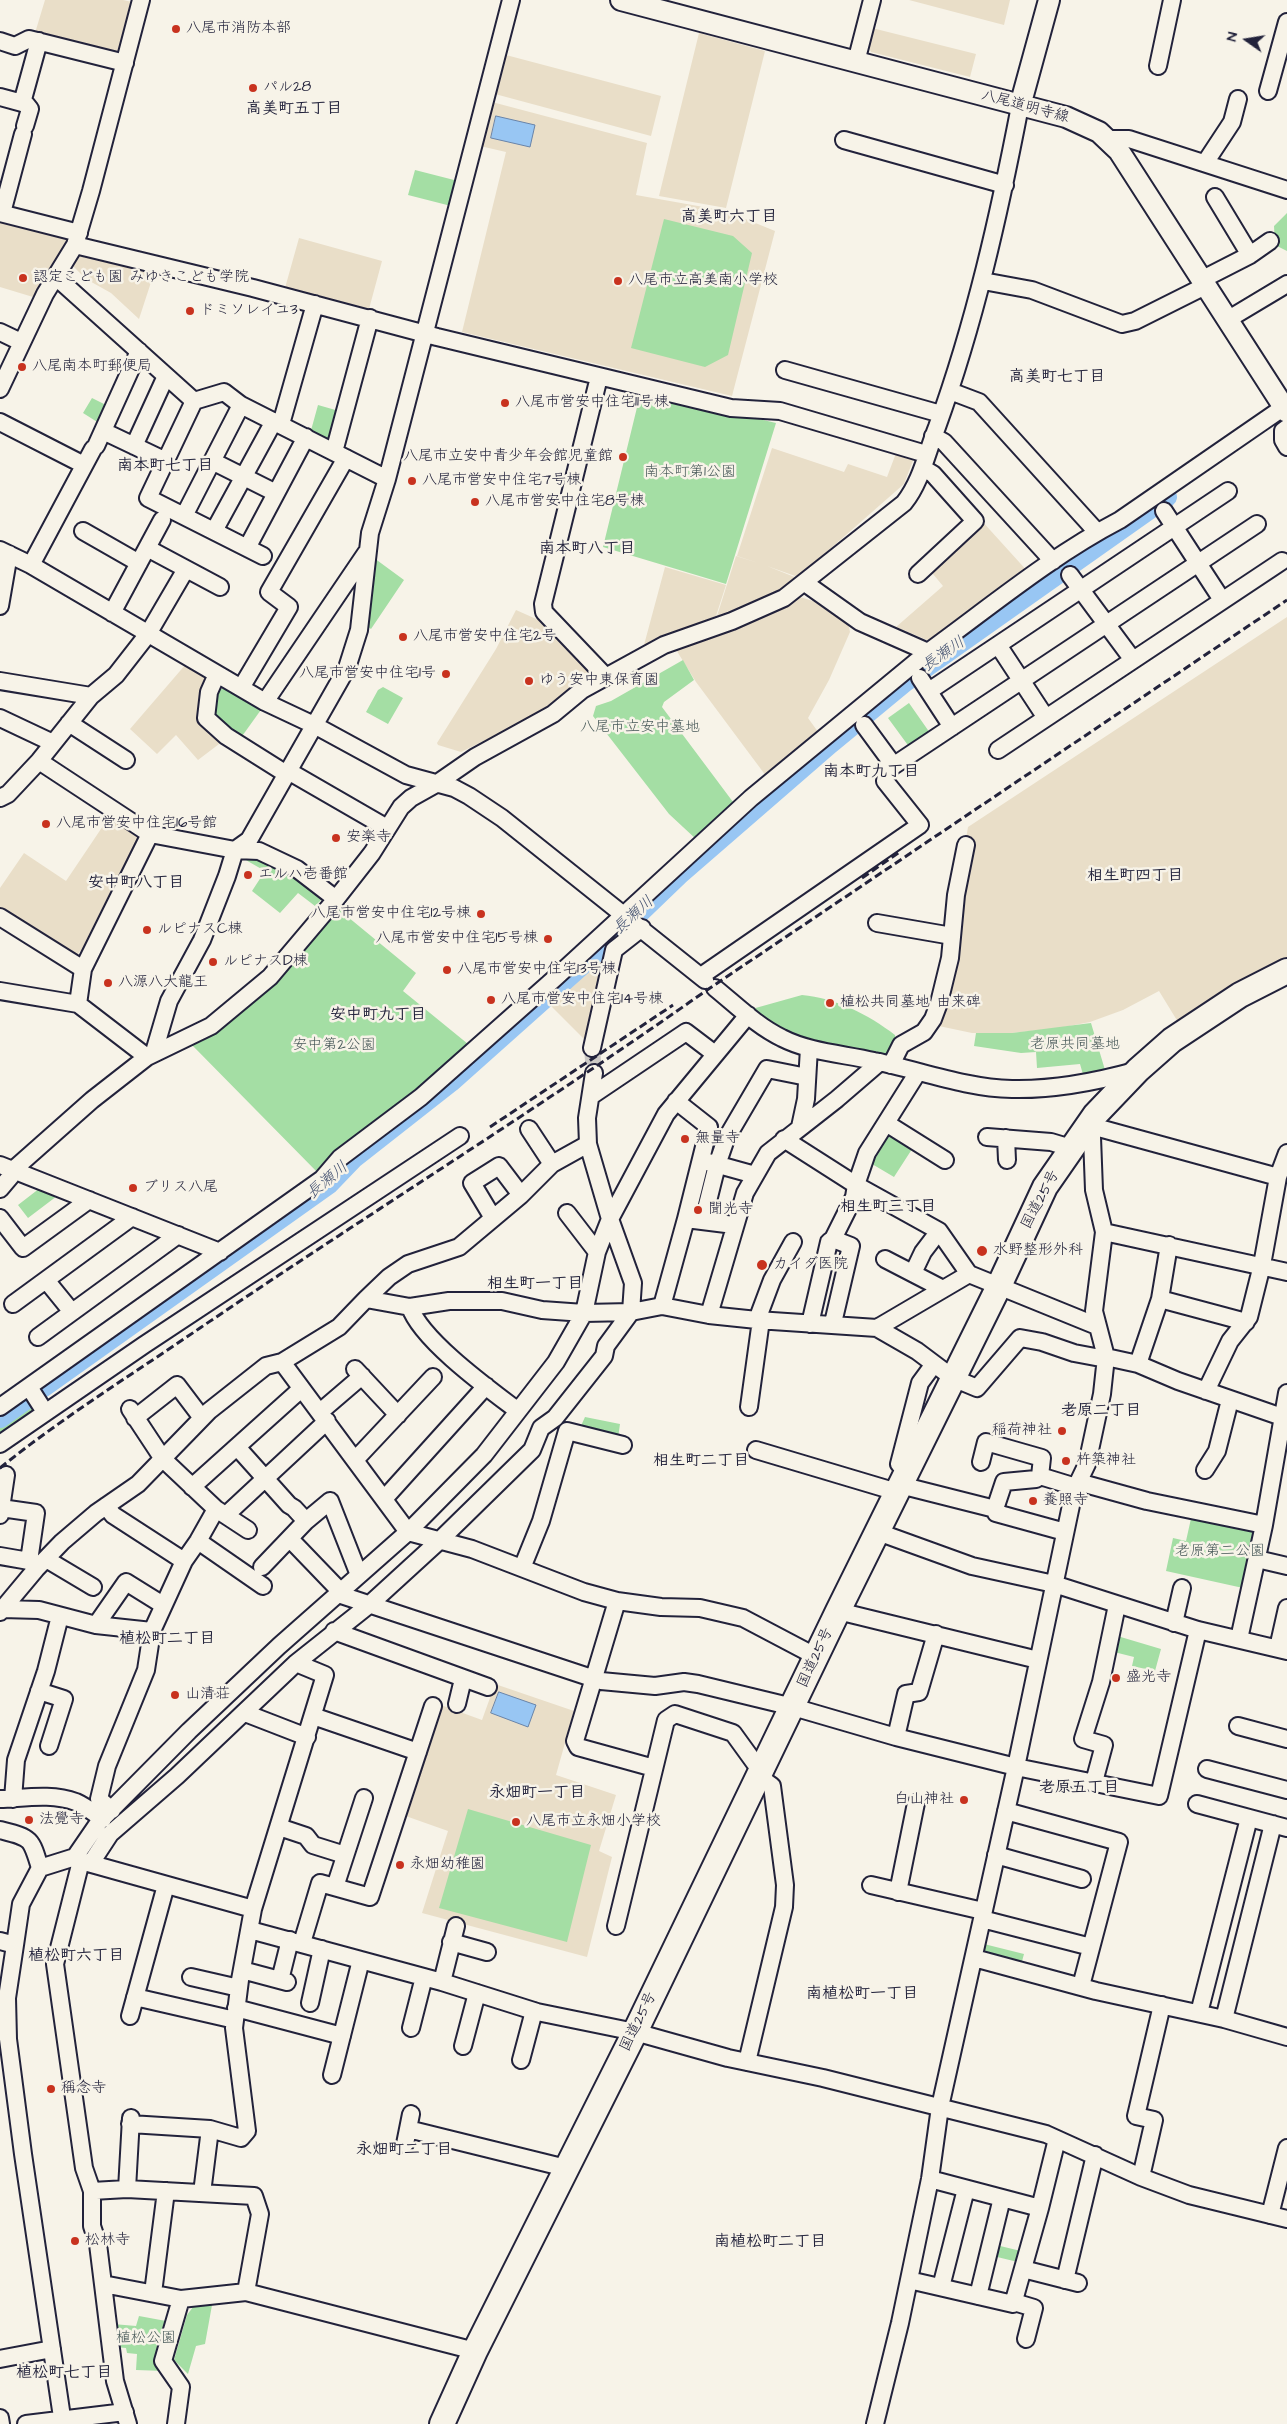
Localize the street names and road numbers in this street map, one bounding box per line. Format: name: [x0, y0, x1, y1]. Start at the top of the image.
street label: 八尾道明寺線: [979, 87, 1071, 127]
street label: 国道25号: [1018, 1167, 1064, 1233]
street label: 国道25号: [794, 1625, 838, 1691]
street label: 国道25号: [617, 1989, 661, 2055]

